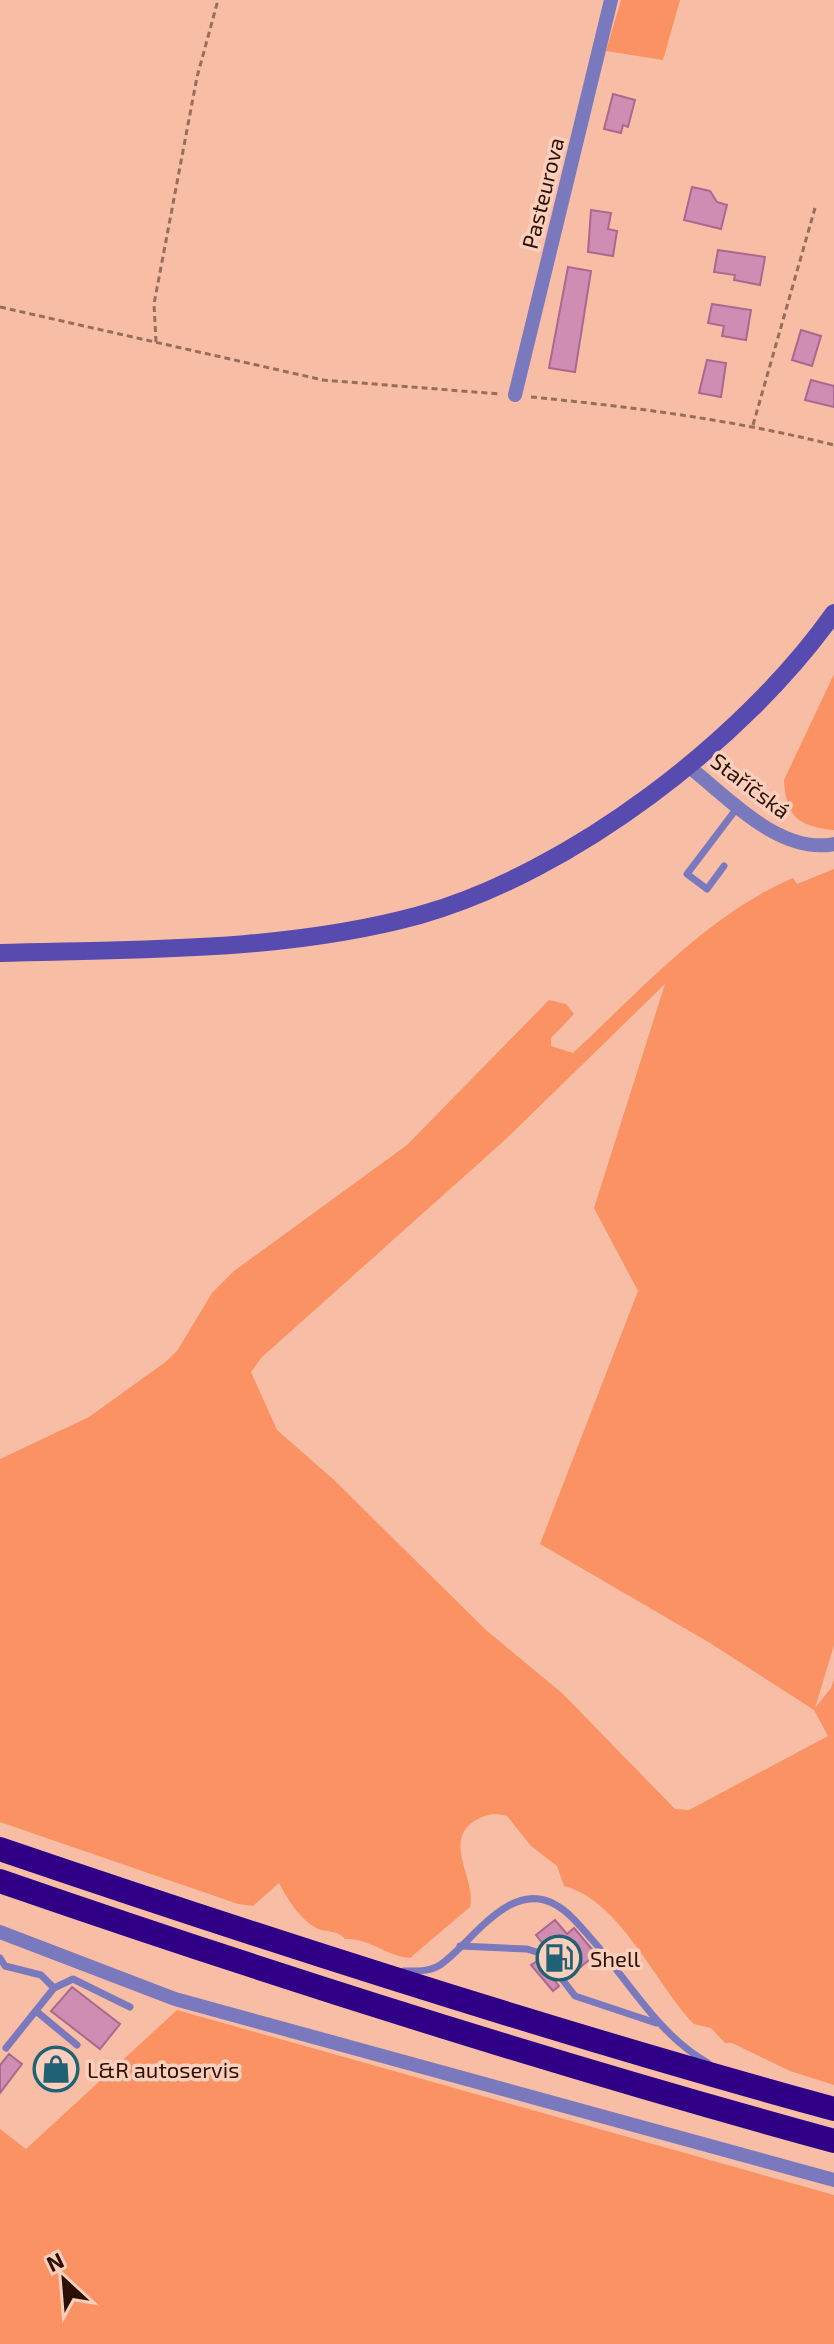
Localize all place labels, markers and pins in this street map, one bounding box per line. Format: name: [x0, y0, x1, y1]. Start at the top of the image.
fuel station icon: Shell: [535, 1934, 583, 1982]
place label: Shell: [590, 1945, 640, 1971]
shop icon: L&R autoservis: [32, 2045, 80, 2093]
place label: L&R autoservis: [87, 2056, 239, 2082]

